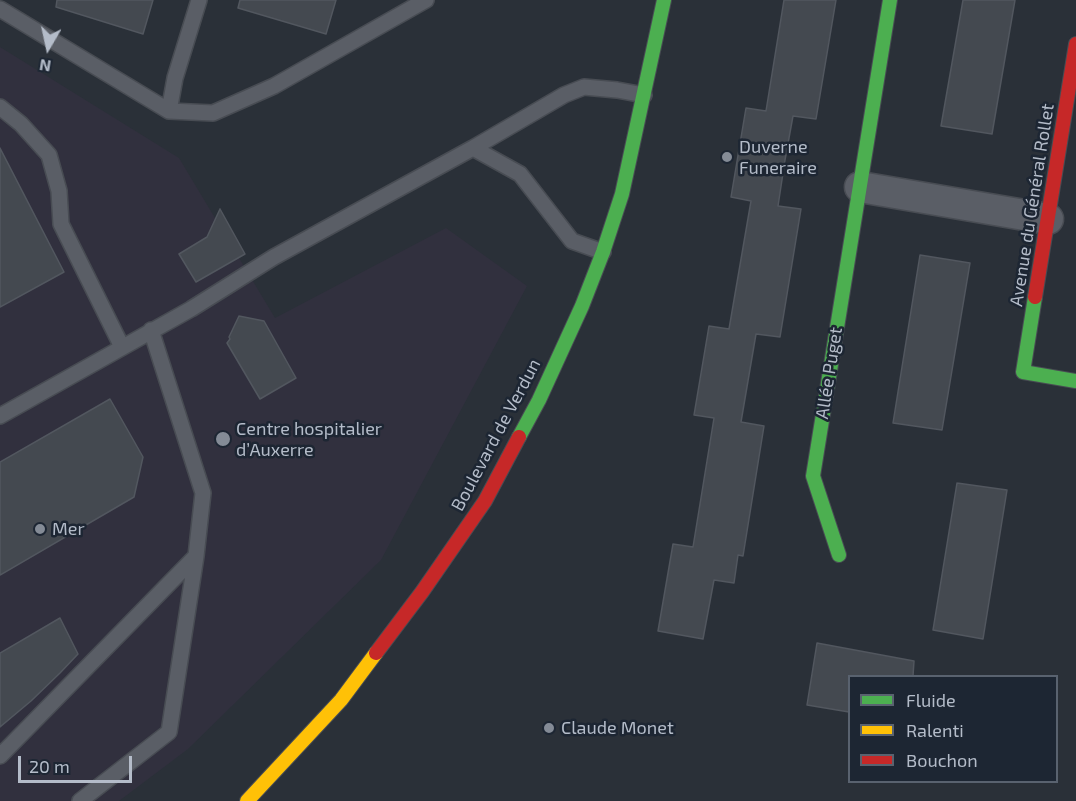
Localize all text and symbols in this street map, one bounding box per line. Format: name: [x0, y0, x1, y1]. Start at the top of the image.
north arrow: [18, 18, 78, 78]
text: N: [38, 56, 52, 77]
street label: Avenue du Général Rollet: [1005, 102, 1059, 308]
place label: Duverne Funeraire: [739, 136, 817, 178]
marker: Duverne Funeraire: [720, 150, 734, 164]
street label: Allée Puget: [811, 326, 847, 420]
street label: Boulevard de Verdun: [447, 355, 545, 515]
place label: Centre hospitalier d’Auxerre: [236, 418, 382, 460]
marker: Centre hospitalier d’Auxerre: [214, 430, 232, 448]
place label: Mer: [52, 518, 85, 540]
marker: Mer: [33, 522, 47, 536]
legend: [848, 675, 1058, 783]
text: Fluide: [906, 689, 956, 711]
place label: Claude Monet: [561, 717, 674, 739]
text: Ralenti: [906, 719, 964, 741]
marker: Claude Monet: [542, 721, 556, 735]
scale bar: [21, 744, 135, 782]
text: Bouchon: [906, 749, 978, 771]
text: 20 m: [29, 755, 70, 777]

